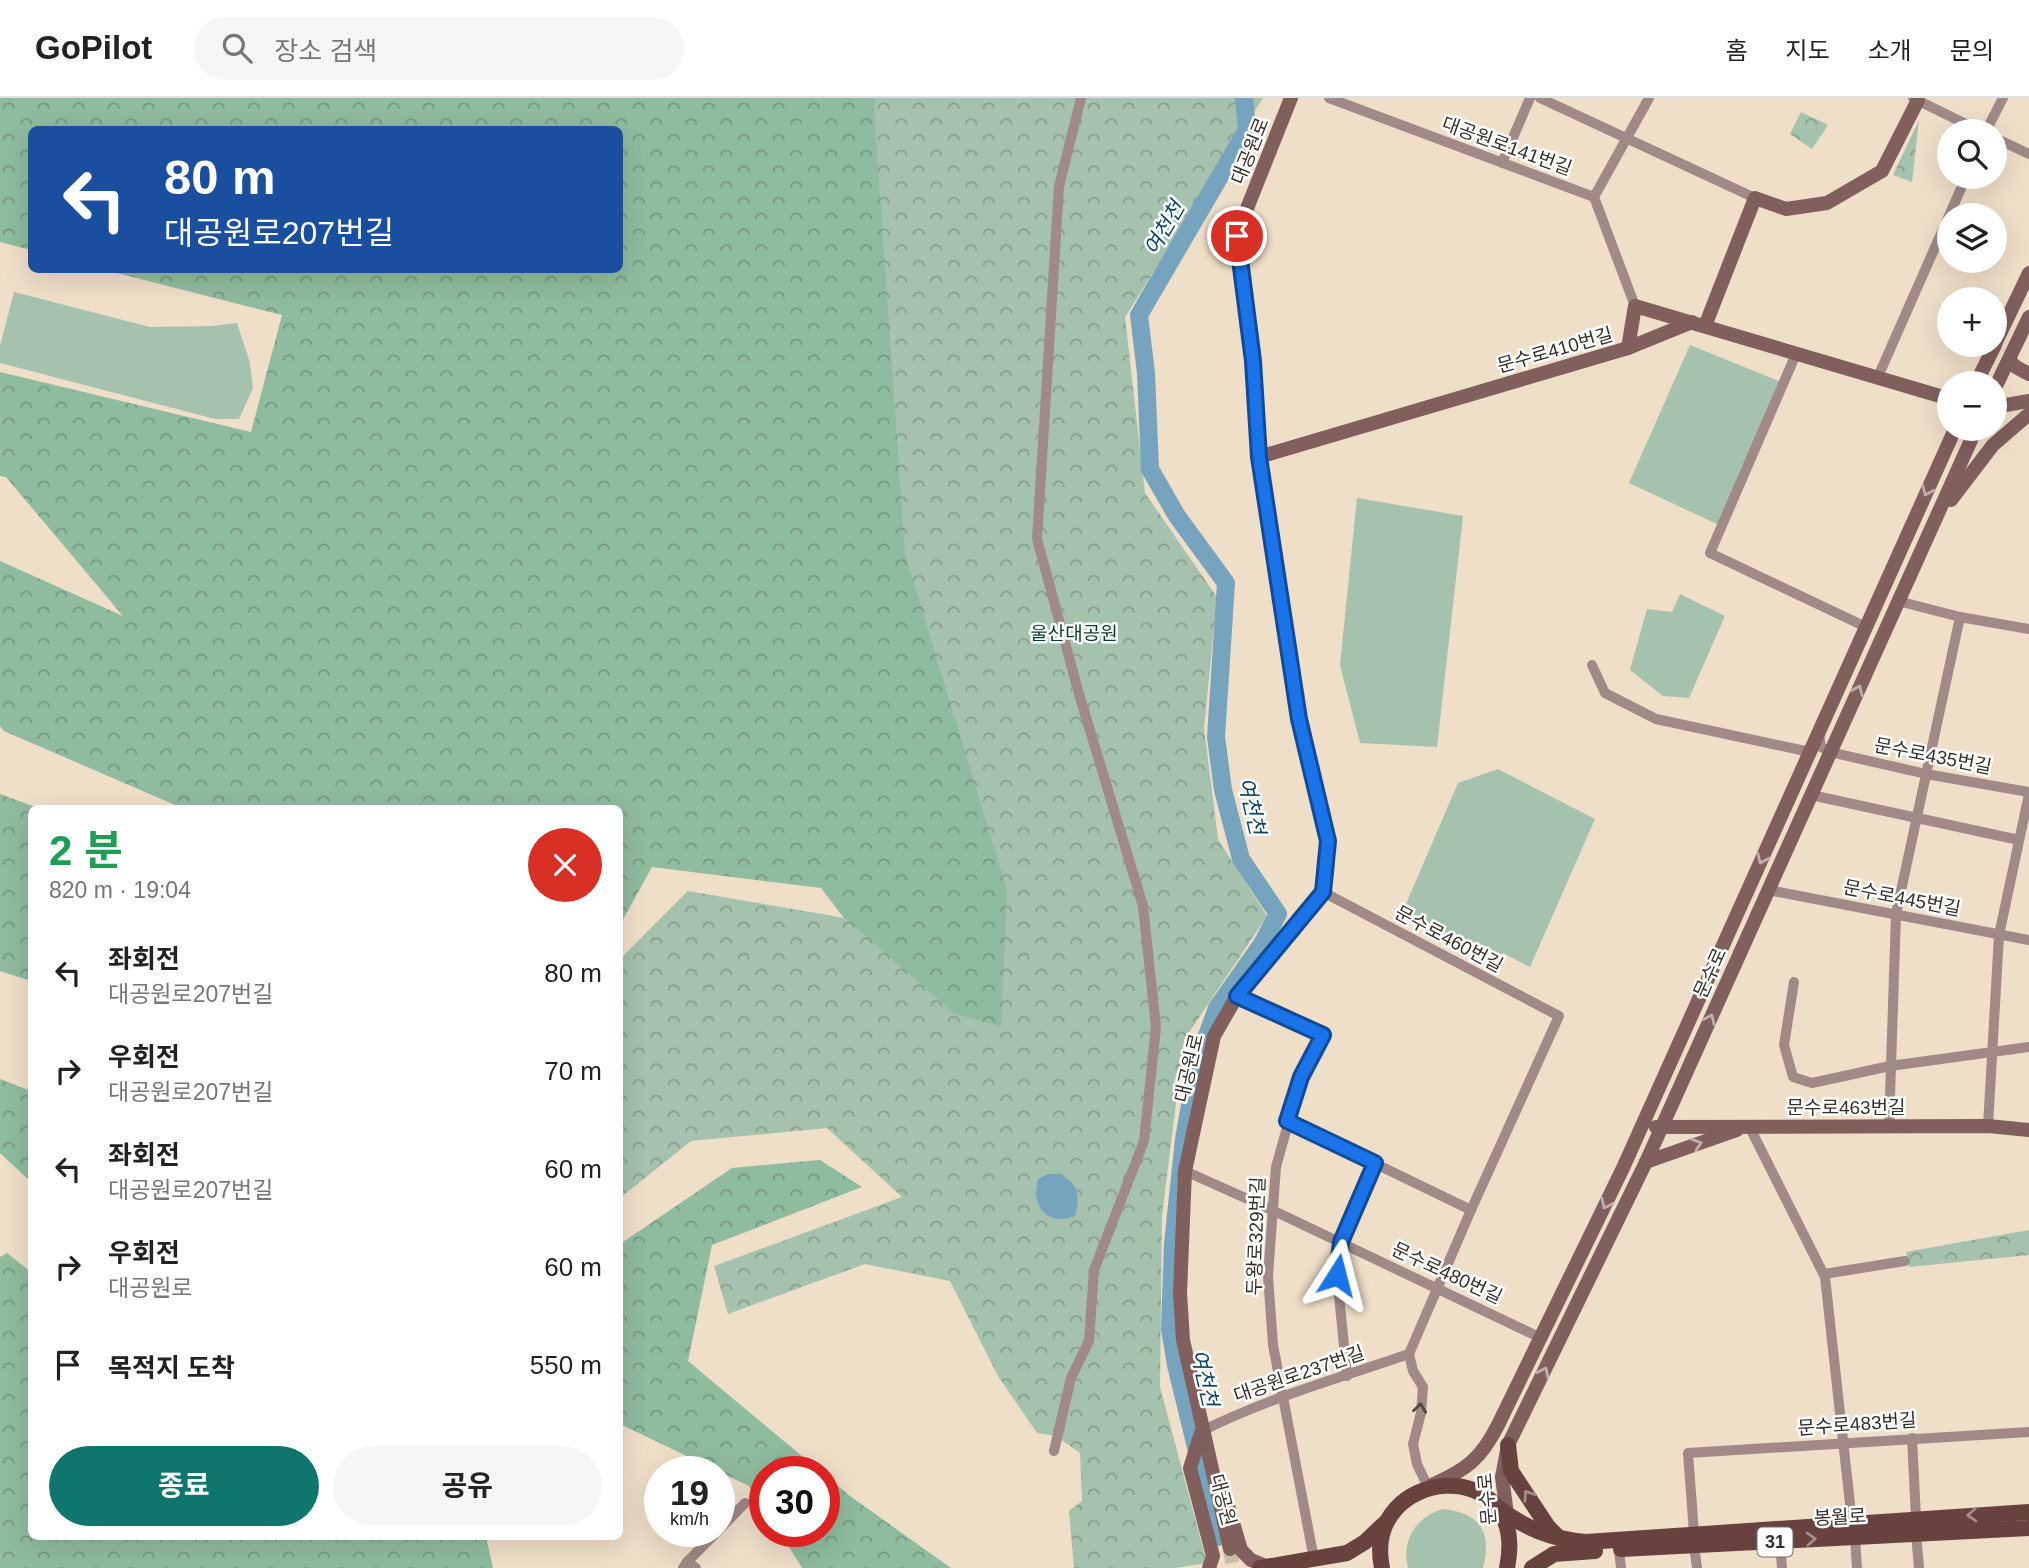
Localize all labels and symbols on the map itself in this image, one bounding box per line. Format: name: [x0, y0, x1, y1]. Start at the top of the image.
street label: 대공원로141번길: [1439, 113, 1575, 179]
street label: 대공원로: [1227, 115, 1273, 187]
water label: 여천천: [1140, 195, 1190, 259]
pin: [1207, 206, 1267, 266]
street label: 문수로410번길: [1495, 323, 1615, 377]
one-way arrow: [1921, 484, 1935, 496]
park label: 울산대공원: [1030, 623, 1118, 644]
one-way arrow: [1850, 685, 1864, 697]
street label: 문수로435번길: [1873, 734, 1993, 778]
water label: 여천천: [1234, 775, 1270, 839]
one-way arrow: [1756, 852, 1770, 864]
street label: 문수로445번길: [1842, 876, 1962, 920]
street label: 문수로460번길: [1391, 902, 1507, 976]
street label: 문수로: [1690, 945, 1730, 1001]
one-way arrow: [1702, 1014, 1716, 1026]
street label: 대공원로: [1171, 1032, 1207, 1104]
street label: 문수로463번길: [1786, 1097, 1906, 1118]
one-way arrow: [1691, 1138, 1703, 1152]
street label: 두왕로329번길: [1243, 1176, 1269, 1296]
one-way arrow: [1601, 1196, 1615, 1209]
position arrow: [1300, 1238, 1374, 1312]
street label: 문수로480번길: [1389, 1238, 1505, 1308]
street label: 대공원로237번길: [1231, 1342, 1367, 1406]
water label: 여천천: [1187, 1347, 1223, 1411]
one-way arrow: [1535, 1367, 1549, 1379]
one-way arrow: [1413, 1402, 1428, 1414]
street label: 문수로483번길: [1797, 1409, 1917, 1439]
speed limit sign: 30: [749, 1456, 840, 1547]
street label: 대공원: [1206, 1472, 1240, 1528]
street label: 문수로: [1474, 1472, 1500, 1526]
one-way arrow: [1523, 1490, 1536, 1503]
street label: 봉월로: [1813, 1505, 1867, 1529]
one-way arrow: [1967, 1508, 1978, 1523]
road number: 31: [1758, 1527, 1792, 1556]
one-way arrow: [1806, 1532, 1817, 1547]

